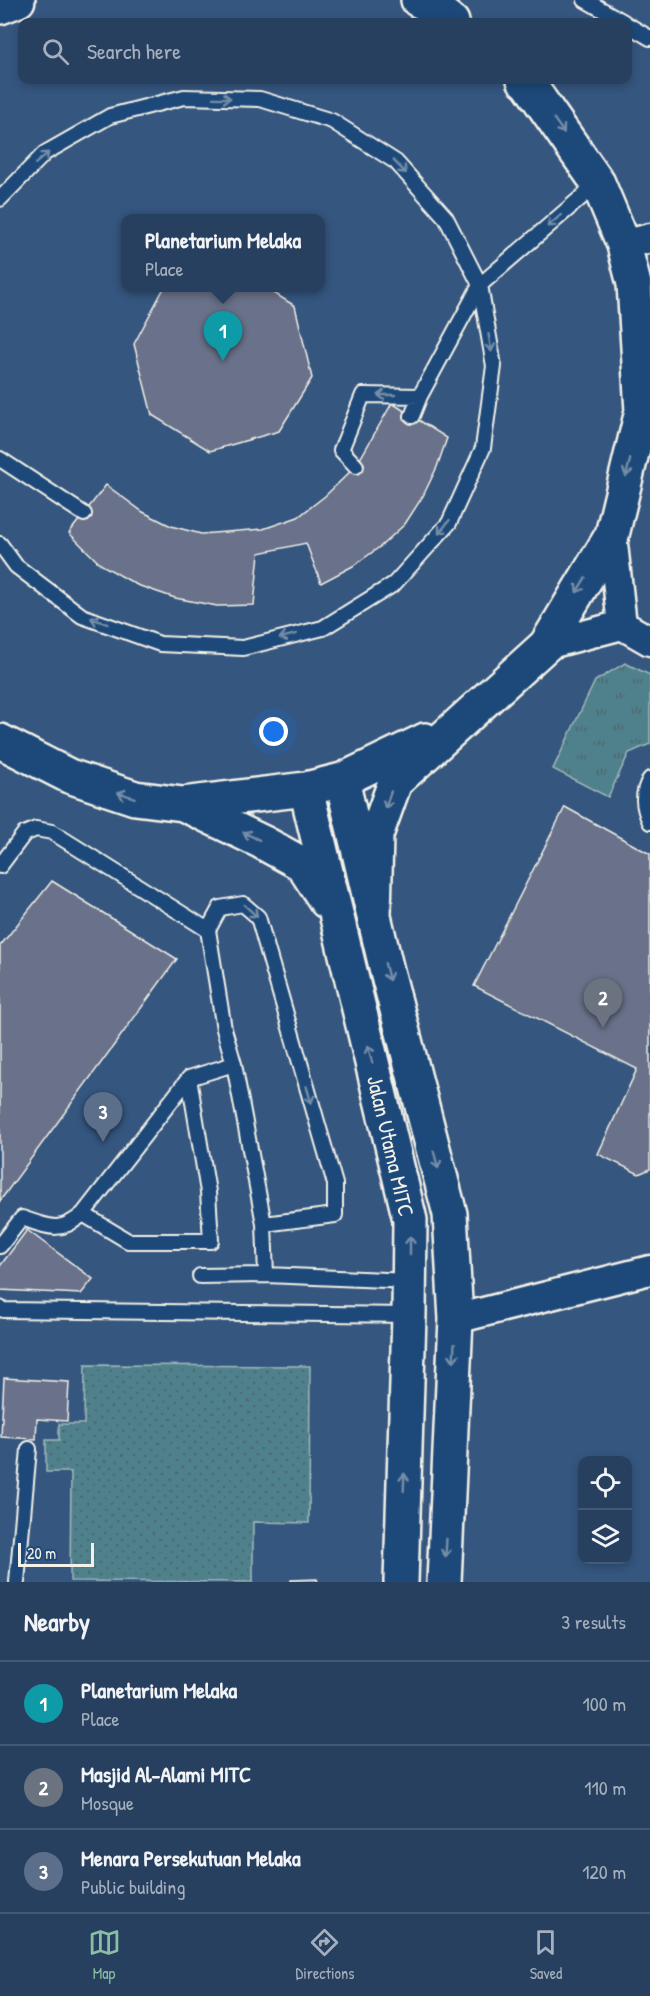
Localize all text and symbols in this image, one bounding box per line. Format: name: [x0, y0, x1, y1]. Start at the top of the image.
search box: [18, 18, 632, 84]
icon: search: [39, 35, 72, 68]
text: Search here: [87, 36, 181, 66]
one-way arrow: [212, 92, 232, 104]
one-way arrow: [553, 118, 565, 134]
one-way arrow: [34, 151, 49, 165]
one-way arrow: [392, 159, 407, 174]
popup: [121, 214, 325, 292]
one-way arrow: [547, 214, 562, 228]
text: Planetarium Melaka: [145, 225, 301, 255]
text: Place: [145, 255, 183, 282]
pin: 1: [204, 312, 242, 361]
one-way arrow: [484, 332, 495, 352]
one-way arrow: [376, 389, 396, 401]
one-way arrow: [622, 458, 634, 477]
one-way arrow: [438, 519, 451, 535]
one-way arrow: [575, 576, 587, 593]
one-way arrow: [90, 615, 109, 626]
one-way arrow: [279, 631, 298, 643]
your location: [259, 717, 288, 746]
one-way arrow: [117, 788, 136, 799]
one-way arrow: [382, 791, 393, 809]
one-way arrow: [242, 830, 260, 842]
one-way arrow: [243, 904, 258, 918]
one-way arrow: [382, 962, 393, 981]
pin: 2: [584, 978, 622, 1028]
one-way arrow: [364, 1045, 375, 1065]
street label: Jalan Utama MITC: [360, 1073, 422, 1219]
one-way arrow: [304, 1085, 315, 1104]
pin: 3: [84, 1092, 122, 1142]
one-way arrow: [431, 1151, 443, 1170]
one-way arrow: [404, 1235, 416, 1255]
one-way arrow: [449, 1343, 460, 1363]
map controls: [578, 1456, 632, 1564]
button: locate: [578, 1456, 632, 1510]
one-way arrow: [398, 1472, 410, 1492]
button: layers: [578, 1510, 632, 1564]
one-way arrow: [440, 1538, 451, 1558]
scale bar: [18, 1540, 94, 1568]
text: 20 m: [27, 1542, 56, 1564]
text: Nearby: [24, 1604, 90, 1639]
text: 3 results: [561, 1608, 626, 1635]
text: Planetarium Melaka: [81, 1675, 237, 1705]
text: 1: [40, 1690, 47, 1717]
text: 100 m: [583, 1690, 626, 1717]
text: Place: [81, 1705, 120, 1732]
text: Masjid Al-Alami MITC: [81, 1759, 251, 1789]
text: 2: [39, 1774, 48, 1801]
text: 110 m: [584, 1774, 626, 1801]
text: Mosque: [81, 1789, 134, 1816]
text: Menara Persekutuan Melaka: [81, 1843, 301, 1873]
text: 3: [39, 1858, 48, 1885]
text: 120 m: [582, 1858, 626, 1885]
text: Public building: [81, 1873, 185, 1900]
tab: Map: [88, 1926, 121, 1984]
tab: Directions: [296, 1926, 354, 1984]
tab: Saved: [529, 1926, 562, 1984]

